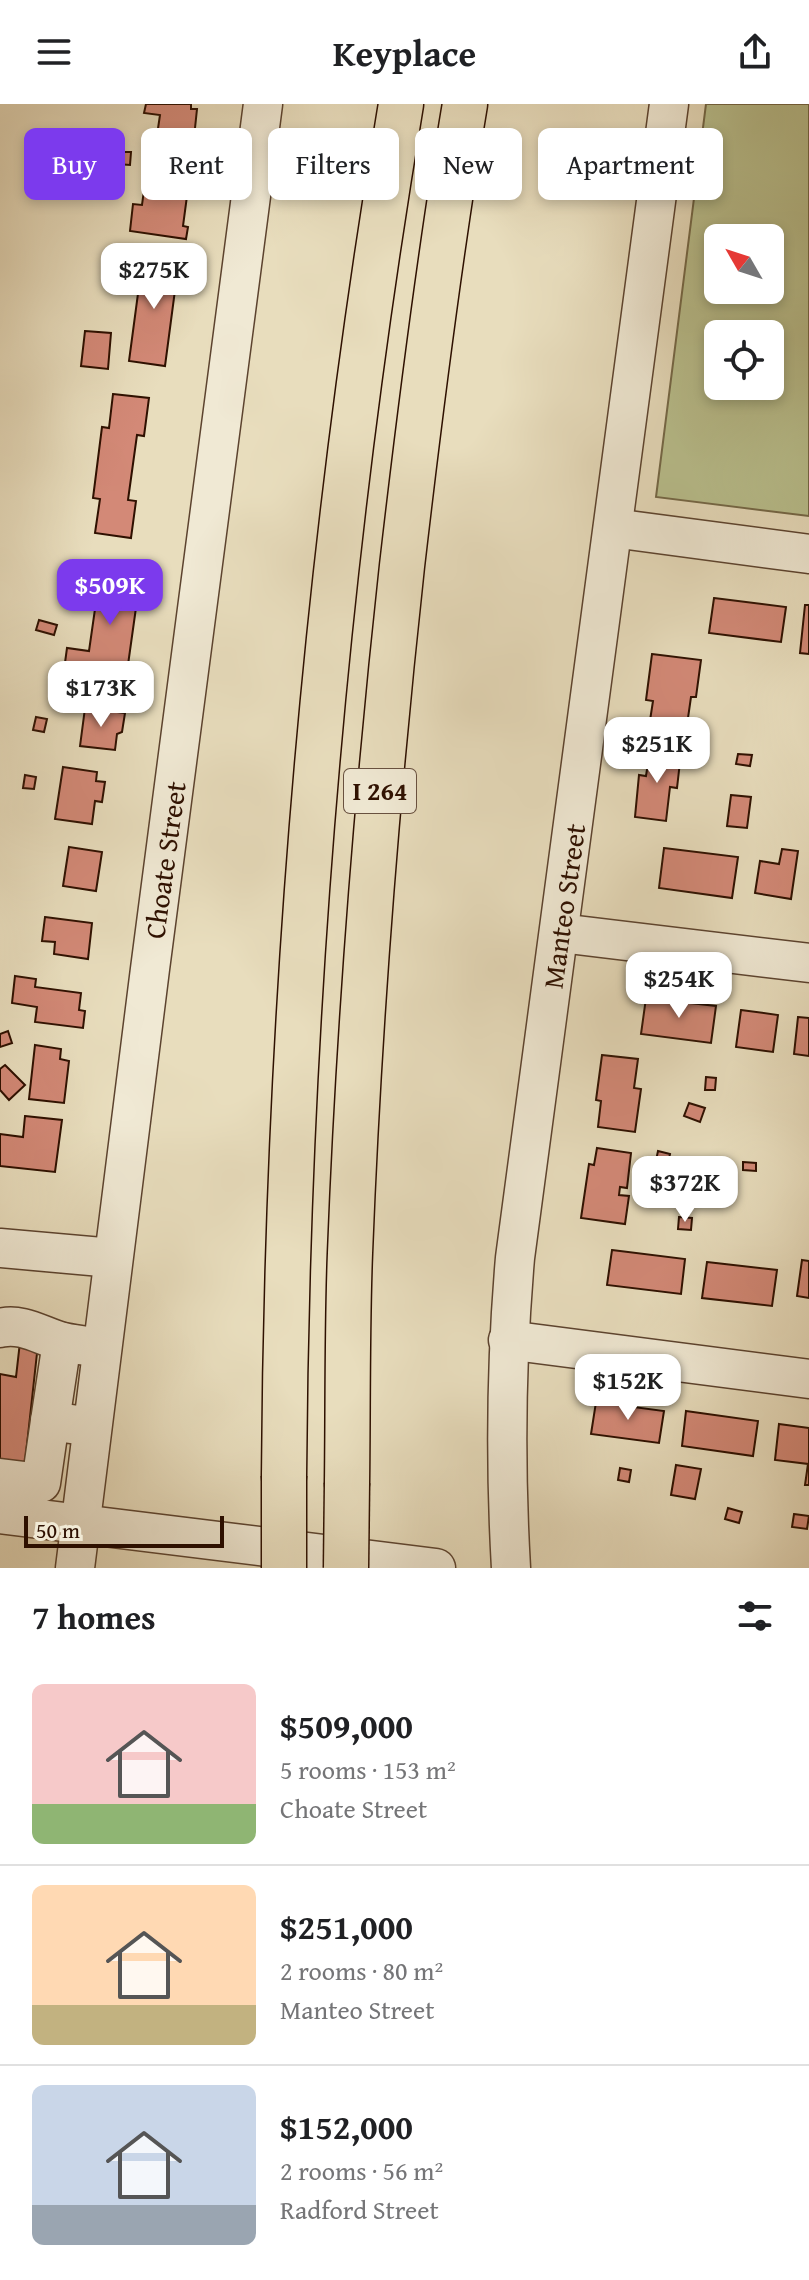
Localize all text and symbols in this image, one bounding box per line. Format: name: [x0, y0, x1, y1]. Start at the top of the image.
text: Keyplace: [333, 26, 476, 79]
icon: menu: [32, 30, 76, 74]
icon: share: [733, 30, 777, 74]
chip: Buy: [24, 128, 125, 200]
chip: Rent: [141, 128, 252, 200]
chip: Filters: [268, 128, 399, 200]
chip: New: [415, 128, 522, 200]
chip: Apartment: [538, 128, 723, 200]
north arrow: [704, 224, 784, 304]
map controls: [704, 224, 784, 400]
pin: $275K: [98, 243, 210, 311]
text: $275K: [119, 249, 189, 288]
button: locate: [704, 320, 784, 400]
pin: $509K: [54, 559, 166, 627]
text: $509K: [75, 565, 145, 604]
pin: $173K: [45, 661, 157, 729]
text: $173K: [66, 667, 136, 706]
pin: $251K: [601, 717, 713, 785]
text: $251K: [622, 723, 692, 762]
road number: I 264: [344, 769, 416, 813]
street label: Choate Street: [133, 778, 196, 941]
street label: Manteo Street: [532, 821, 595, 991]
pin: $254K: [623, 952, 735, 1020]
text: $254K: [644, 958, 714, 997]
pin: $372K: [629, 1156, 741, 1224]
text: $372K: [650, 1162, 720, 1201]
pin: $152K: [572, 1354, 684, 1422]
text: $152K: [593, 1360, 663, 1399]
scale bar: [24, 1512, 224, 1548]
text: 50 m: [36, 1514, 80, 1546]
text: 7 homes: [32, 1592, 156, 1641]
icon: filters: [733, 1594, 777, 1638]
text: $509,000: [280, 1701, 413, 1750]
icon: home: [96, 1716, 192, 1812]
text: 5 rooms · 153 m²: [280, 1750, 456, 1789]
text: Choate Street: [280, 1789, 427, 1828]
text: $251,000: [280, 1902, 413, 1951]
icon: home: [96, 1917, 192, 2013]
text: 2 rooms · 80 m²: [280, 1951, 443, 1990]
text: Manteo Street: [280, 1990, 434, 2029]
text: $152,000: [280, 2102, 413, 2151]
icon: home: [96, 2117, 192, 2213]
text: 2 rooms · 56 m²: [280, 2151, 443, 2190]
text: Radford Street: [280, 2190, 439, 2229]

